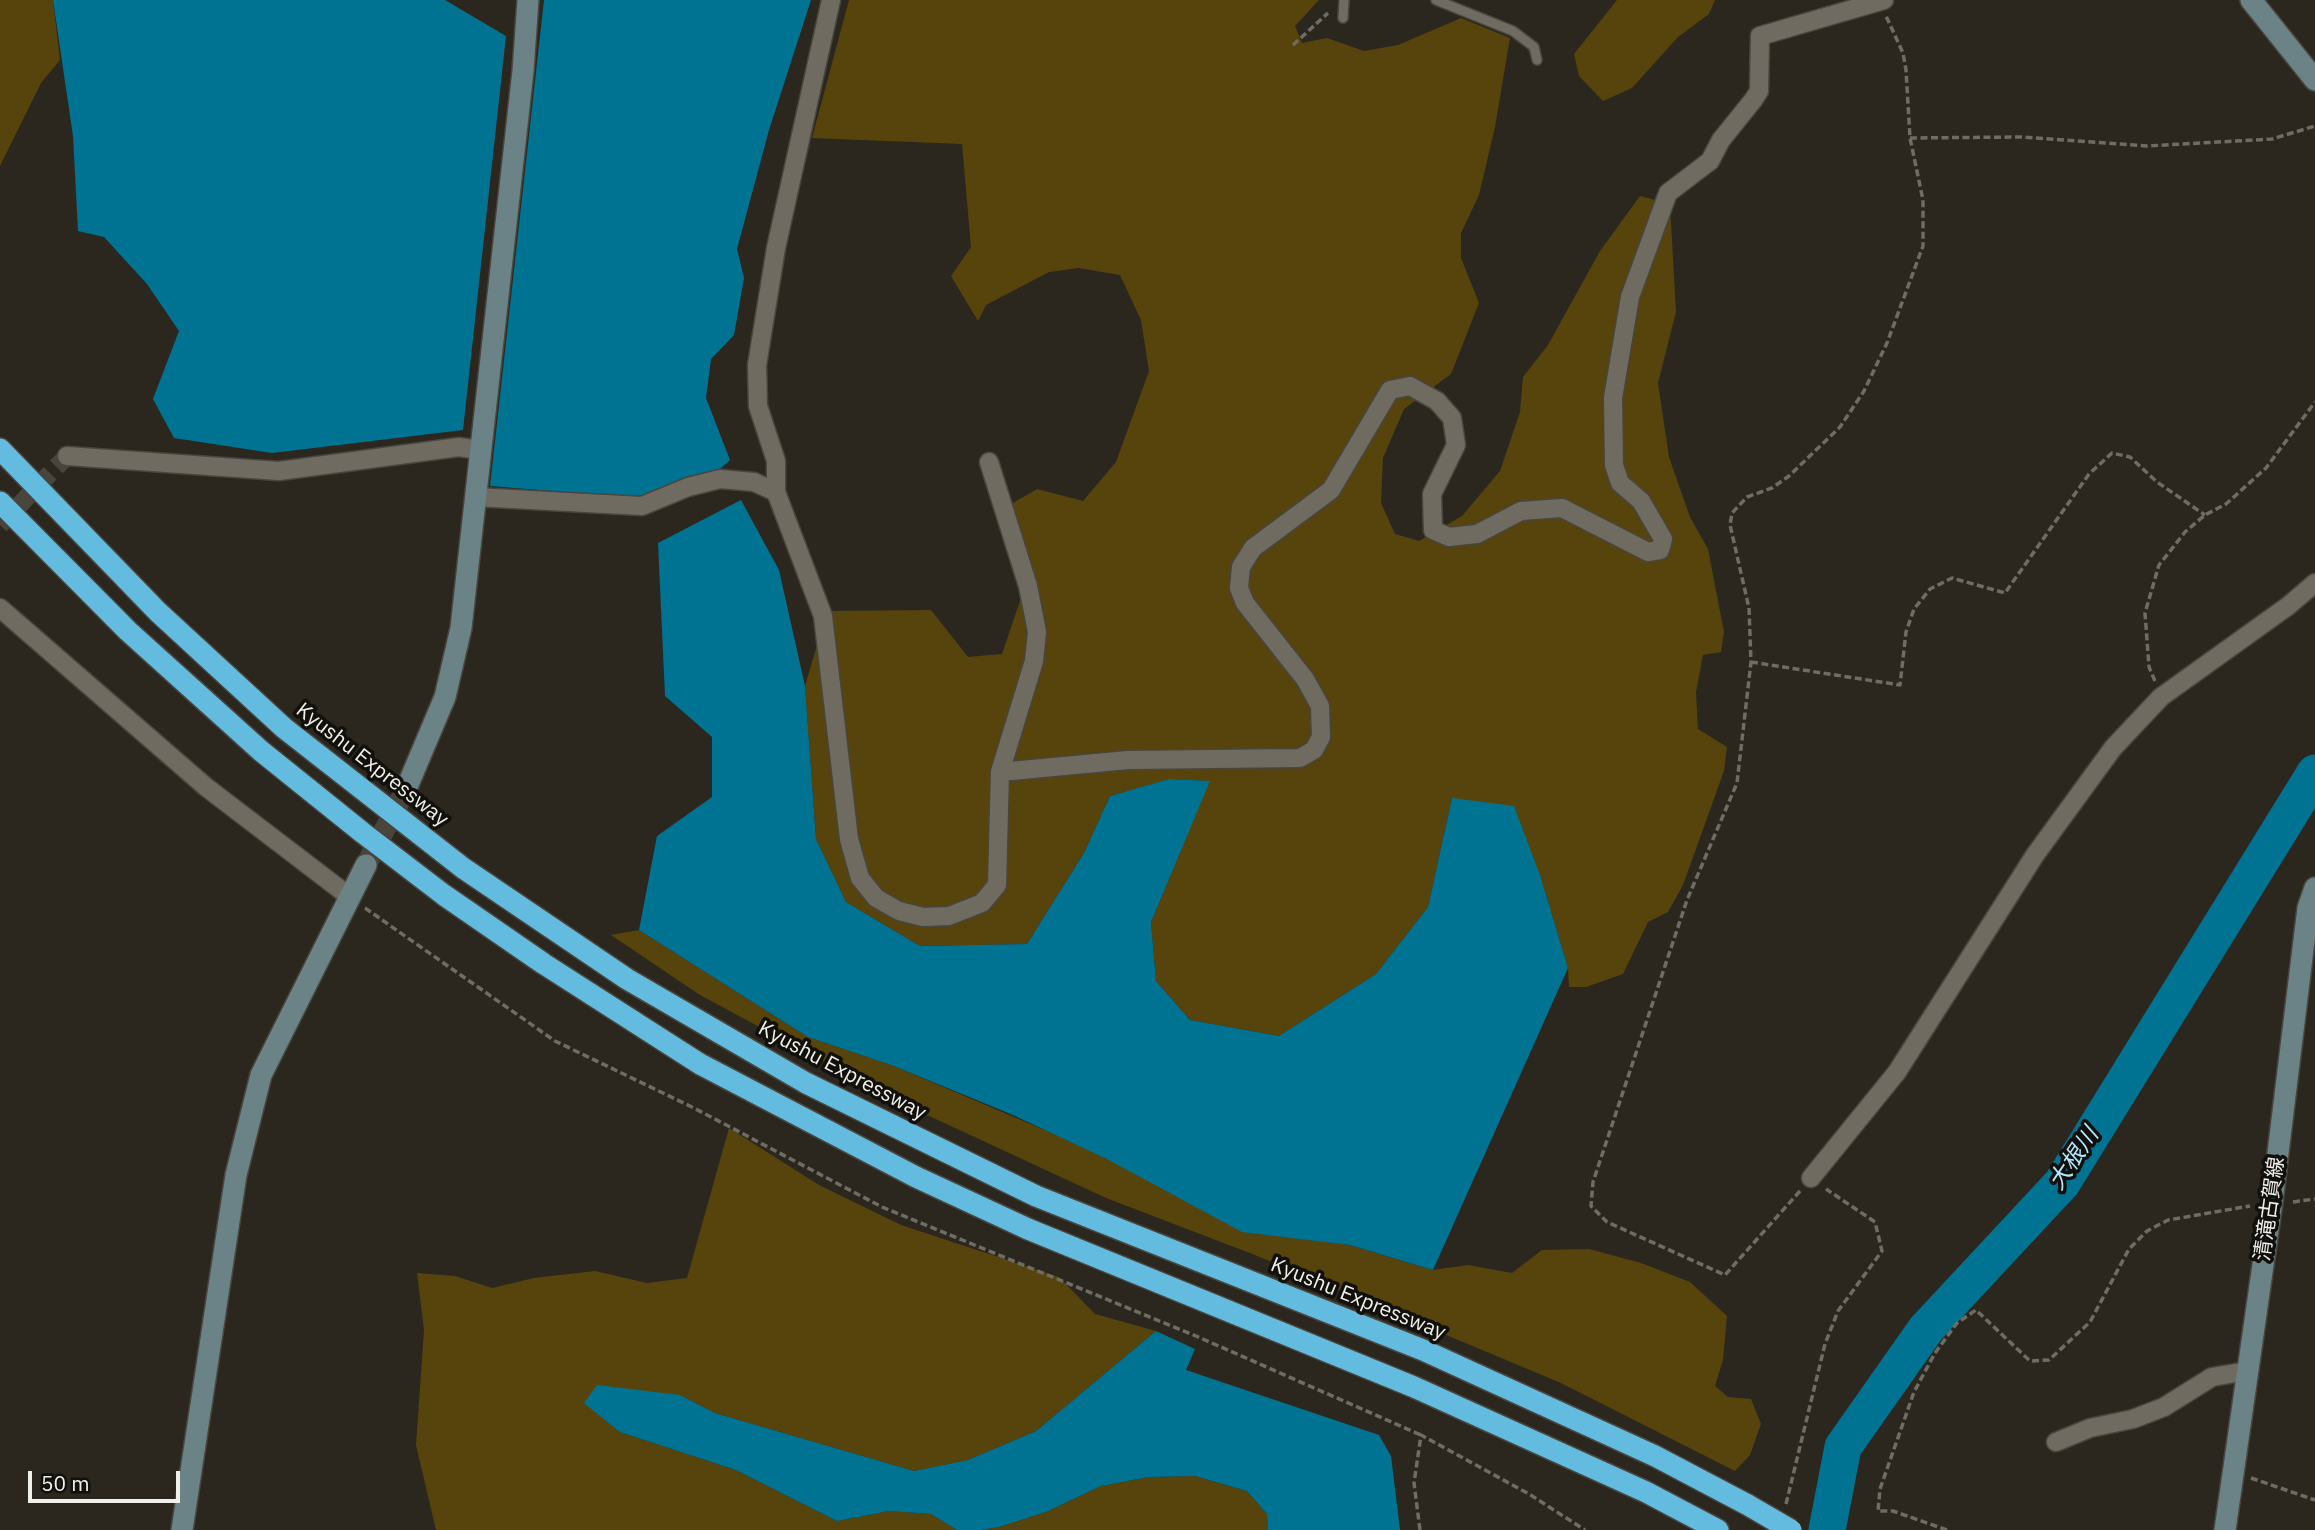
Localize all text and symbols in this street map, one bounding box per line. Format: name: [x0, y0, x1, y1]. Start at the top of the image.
street label: Kyushu Expressway: [291, 698, 453, 832]
street label: Kyushu Expressway: [754, 1016, 930, 1126]
water label: 大根川: [2043, 1123, 2105, 1195]
street label: 清滝古賀線: [2250, 1155, 2290, 1263]
street label: Kyushu Expressway: [1267, 1252, 1449, 1346]
scale bar: [32, 1456, 184, 1500]
text: 50 m: [41, 1469, 90, 1497]

